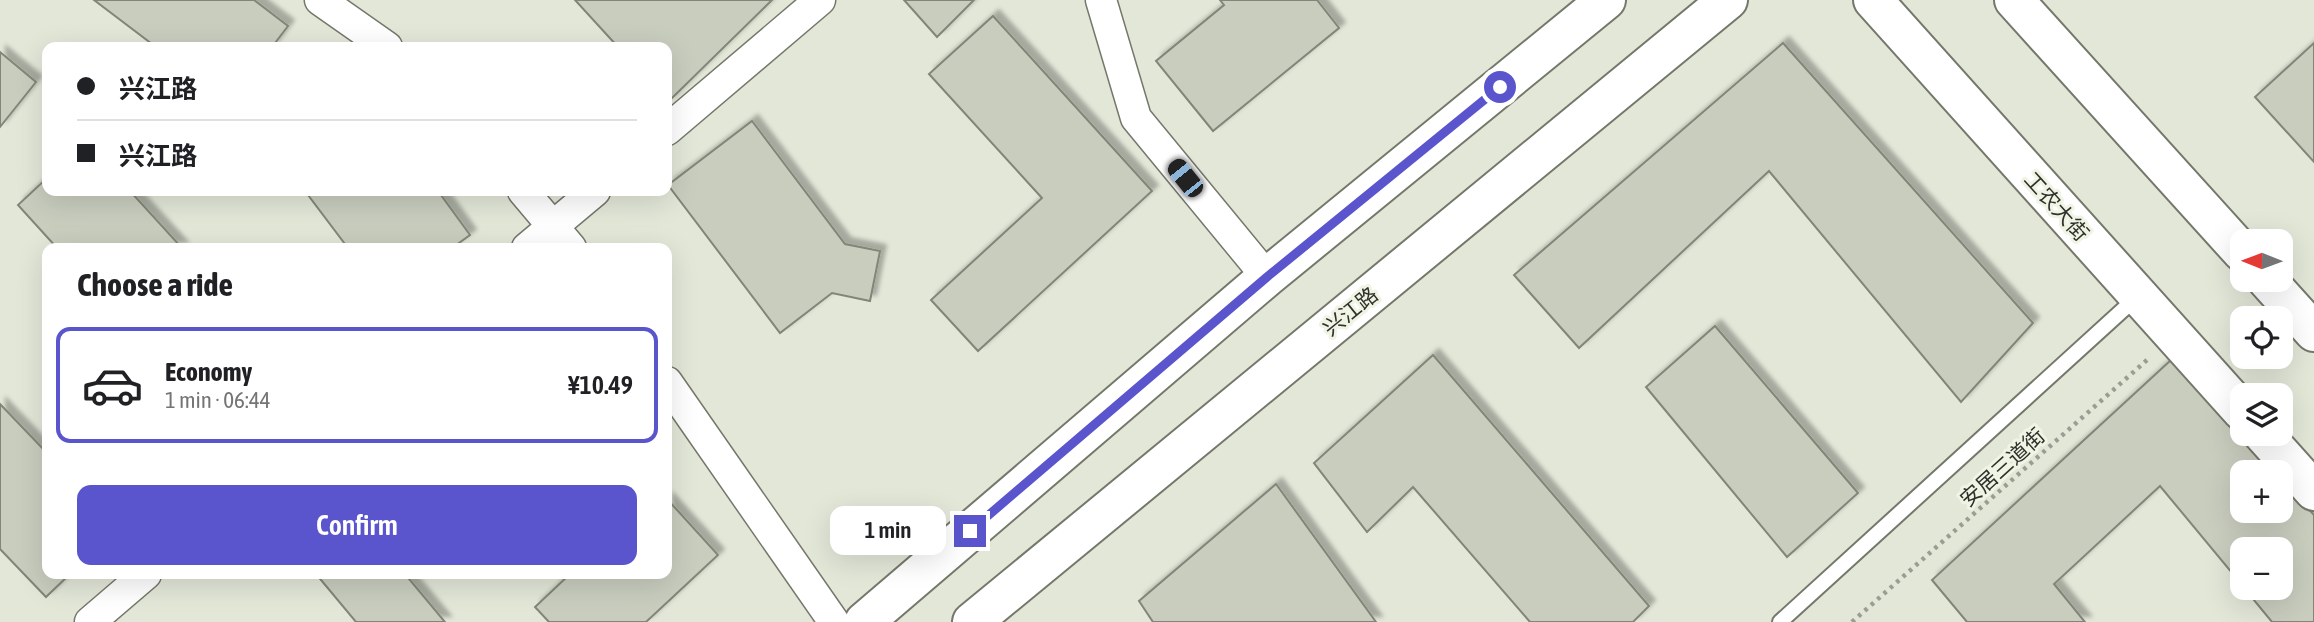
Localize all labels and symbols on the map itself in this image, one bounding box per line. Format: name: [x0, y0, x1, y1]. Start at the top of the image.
route start: [1484, 71, 1516, 103]
car: [1164, 155, 1207, 201]
street label: 工农大街: [2020, 167, 2094, 245]
north arrow: [2230, 229, 2292, 292]
street label: 兴江路: [1318, 282, 1382, 340]
street label: 安居三道街: [1955, 423, 2049, 511]
callout: 1 min: [830, 506, 946, 556]
route end: [954, 515, 986, 547]

